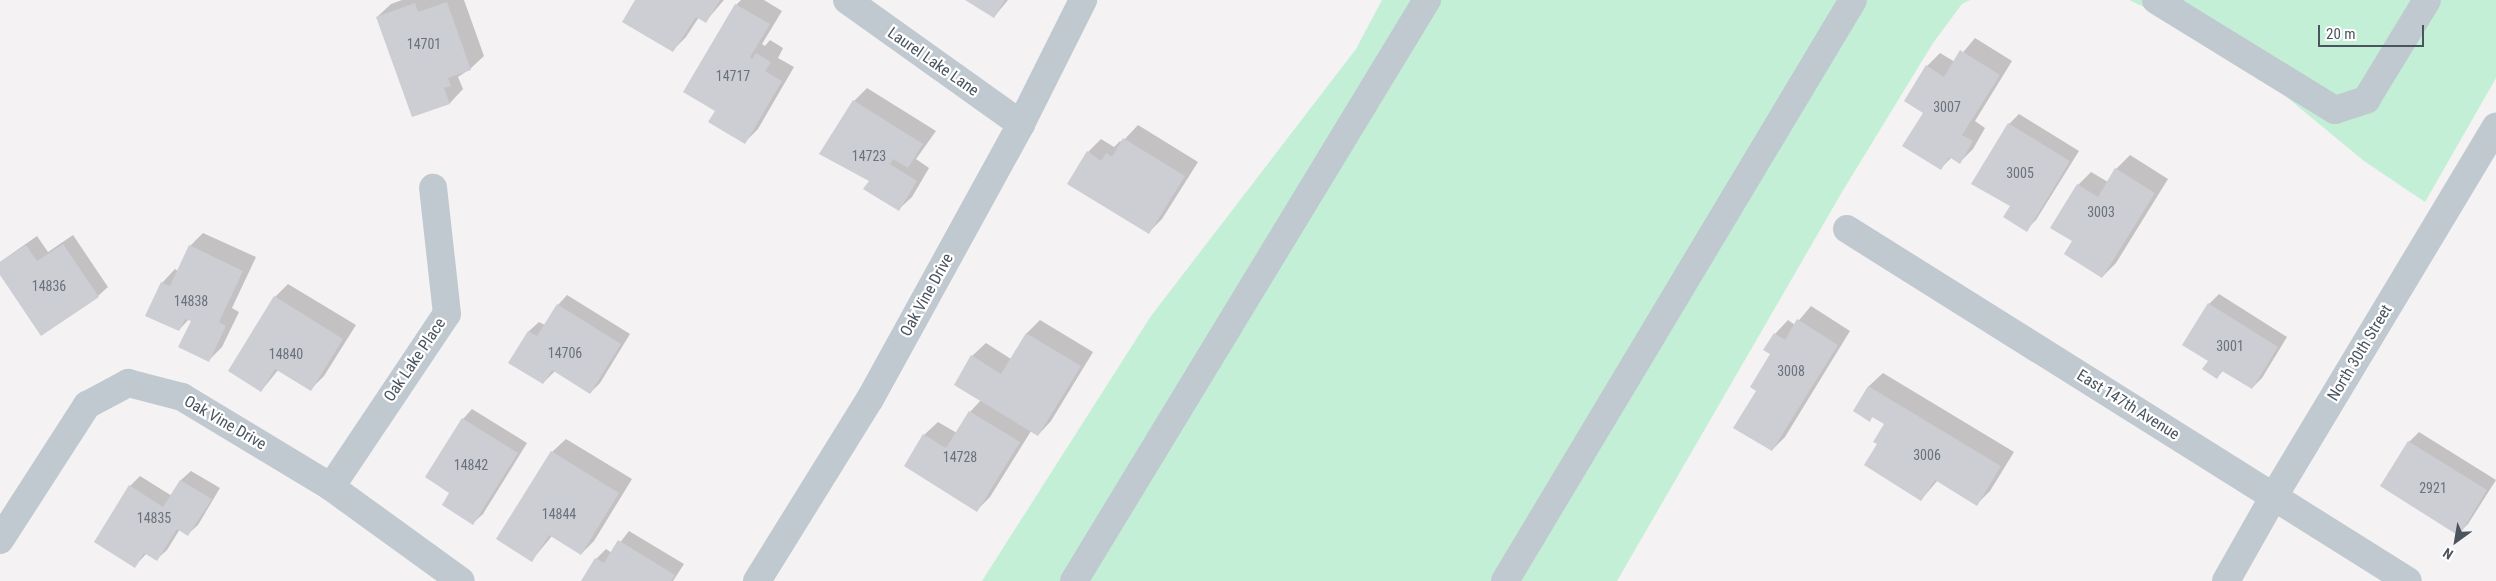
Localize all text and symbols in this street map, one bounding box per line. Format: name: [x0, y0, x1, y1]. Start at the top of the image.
scale bar: [2321, 15, 2427, 47]
street label: Laurel Lake Lane: [884, 24, 982, 100]
text: 20 m: [2326, 25, 2356, 43]
house number: 14701: [407, 36, 441, 52]
house number: 14717: [716, 68, 750, 84]
house number: 3007: [1933, 99, 1961, 115]
house number: 14723: [852, 148, 886, 164]
house number: 3005: [2006, 165, 2034, 181]
house number: 3003: [2087, 204, 2115, 220]
street label: Oak Vine Drive: [896, 250, 958, 340]
house number: 14836: [32, 278, 66, 294]
house number: 14838: [174, 293, 208, 309]
street label: North 30th Street: [2324, 301, 2396, 405]
street label: Oak Lake Place: [380, 315, 450, 405]
house number: 3001: [2216, 338, 2244, 354]
house number: 14706: [548, 345, 582, 361]
house number: 14840: [269, 346, 303, 362]
house number: 3008: [1777, 363, 1805, 379]
street label: East 147th Avenue: [2073, 366, 2183, 444]
street label: Oak Vine Drive: [181, 392, 269, 454]
house number: 3006: [1913, 447, 1941, 463]
house number: 14728: [943, 449, 977, 465]
house number: 14842: [454, 457, 488, 473]
house number: 2921: [2419, 480, 2447, 496]
house number: 14844: [542, 506, 576, 522]
house number: 14835: [137, 510, 171, 526]
north arrow: [2431, 516, 2481, 566]
text: N: [2440, 545, 2456, 563]

